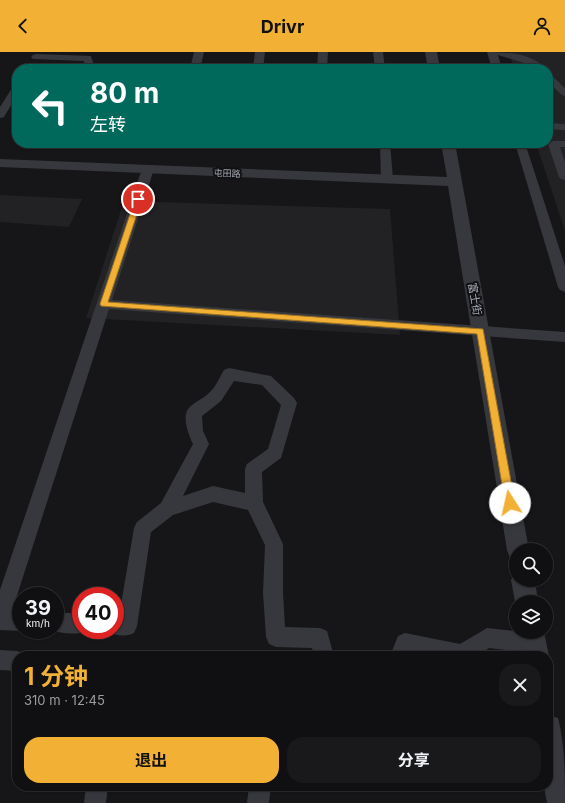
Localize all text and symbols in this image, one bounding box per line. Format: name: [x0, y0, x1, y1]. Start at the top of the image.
icon: back: [12, 15, 34, 37]
icon: person: [531, 15, 553, 37]
text: Drivr: [261, 16, 304, 37]
text: 80 m: [90, 76, 159, 110]
icon: left: [24, 80, 76, 132]
text: 左转: [90, 114, 126, 135]
street label: 屯田路: [213, 167, 241, 179]
pin: [121, 182, 155, 216]
icon: arrive: [127, 188, 149, 210]
street label: 富士街: [465, 282, 485, 316]
position arrow: [489, 482, 531, 524]
map controls: [509, 543, 553, 639]
button: search: [509, 543, 553, 587]
speed limit sign: 40: [72, 587, 124, 639]
button: layers: [509, 595, 553, 639]
text: 39: [25, 596, 51, 620]
text: km/h: [26, 617, 50, 629]
text: 1 分钟: [24, 662, 88, 691]
button: close: [499, 664, 541, 706]
text: 310 m · 12:45: [24, 692, 105, 708]
button: 退出: [24, 737, 279, 783]
button: 分享: [287, 737, 541, 783]

